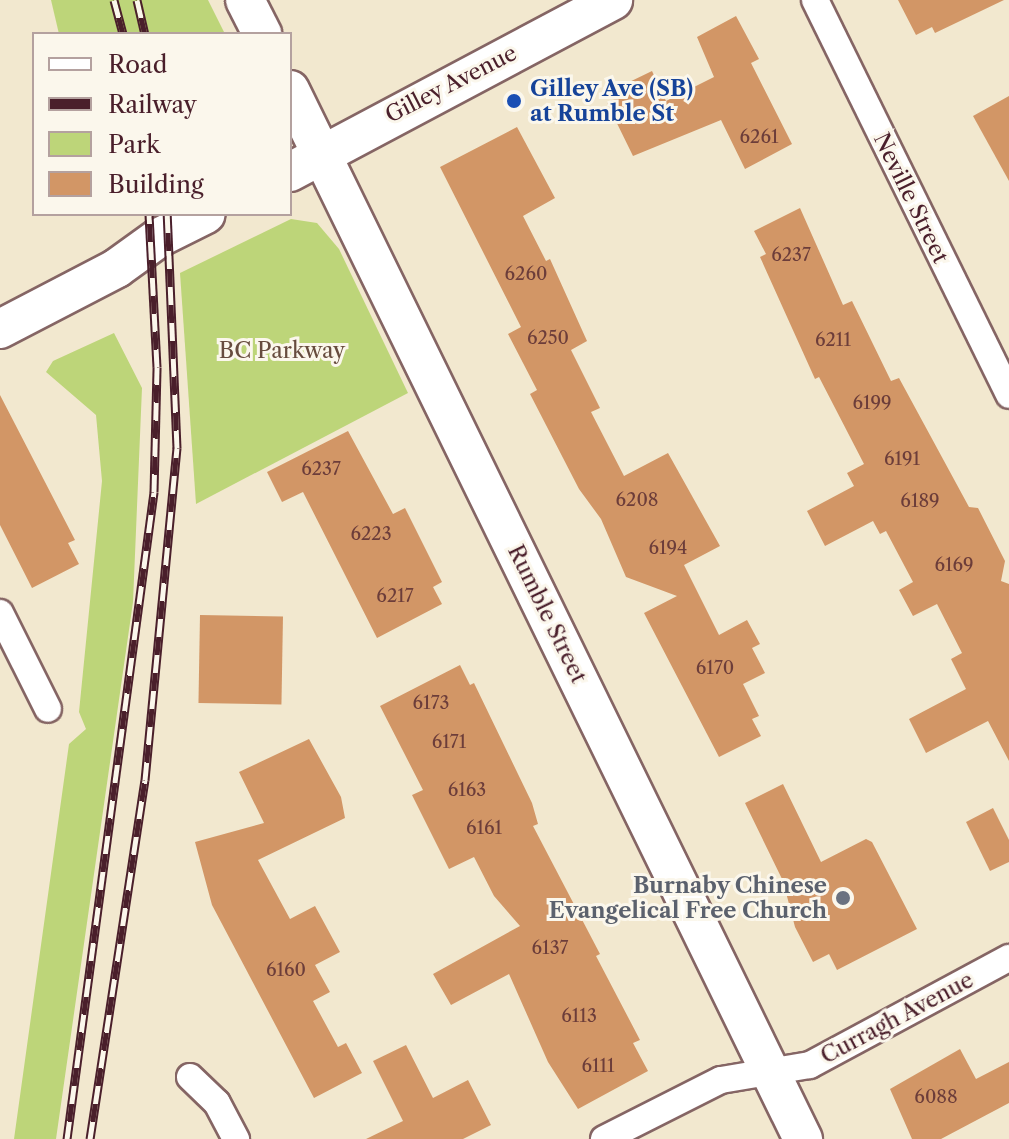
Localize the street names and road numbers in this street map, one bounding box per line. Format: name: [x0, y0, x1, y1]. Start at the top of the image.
street label: Gilley Avenue: [380, 39, 522, 129]
street label: Neville Street: [868, 129, 954, 267]
street label: Rumble Street: [502, 541, 592, 687]
street label: Curragh Avenue: [816, 966, 978, 1070]

